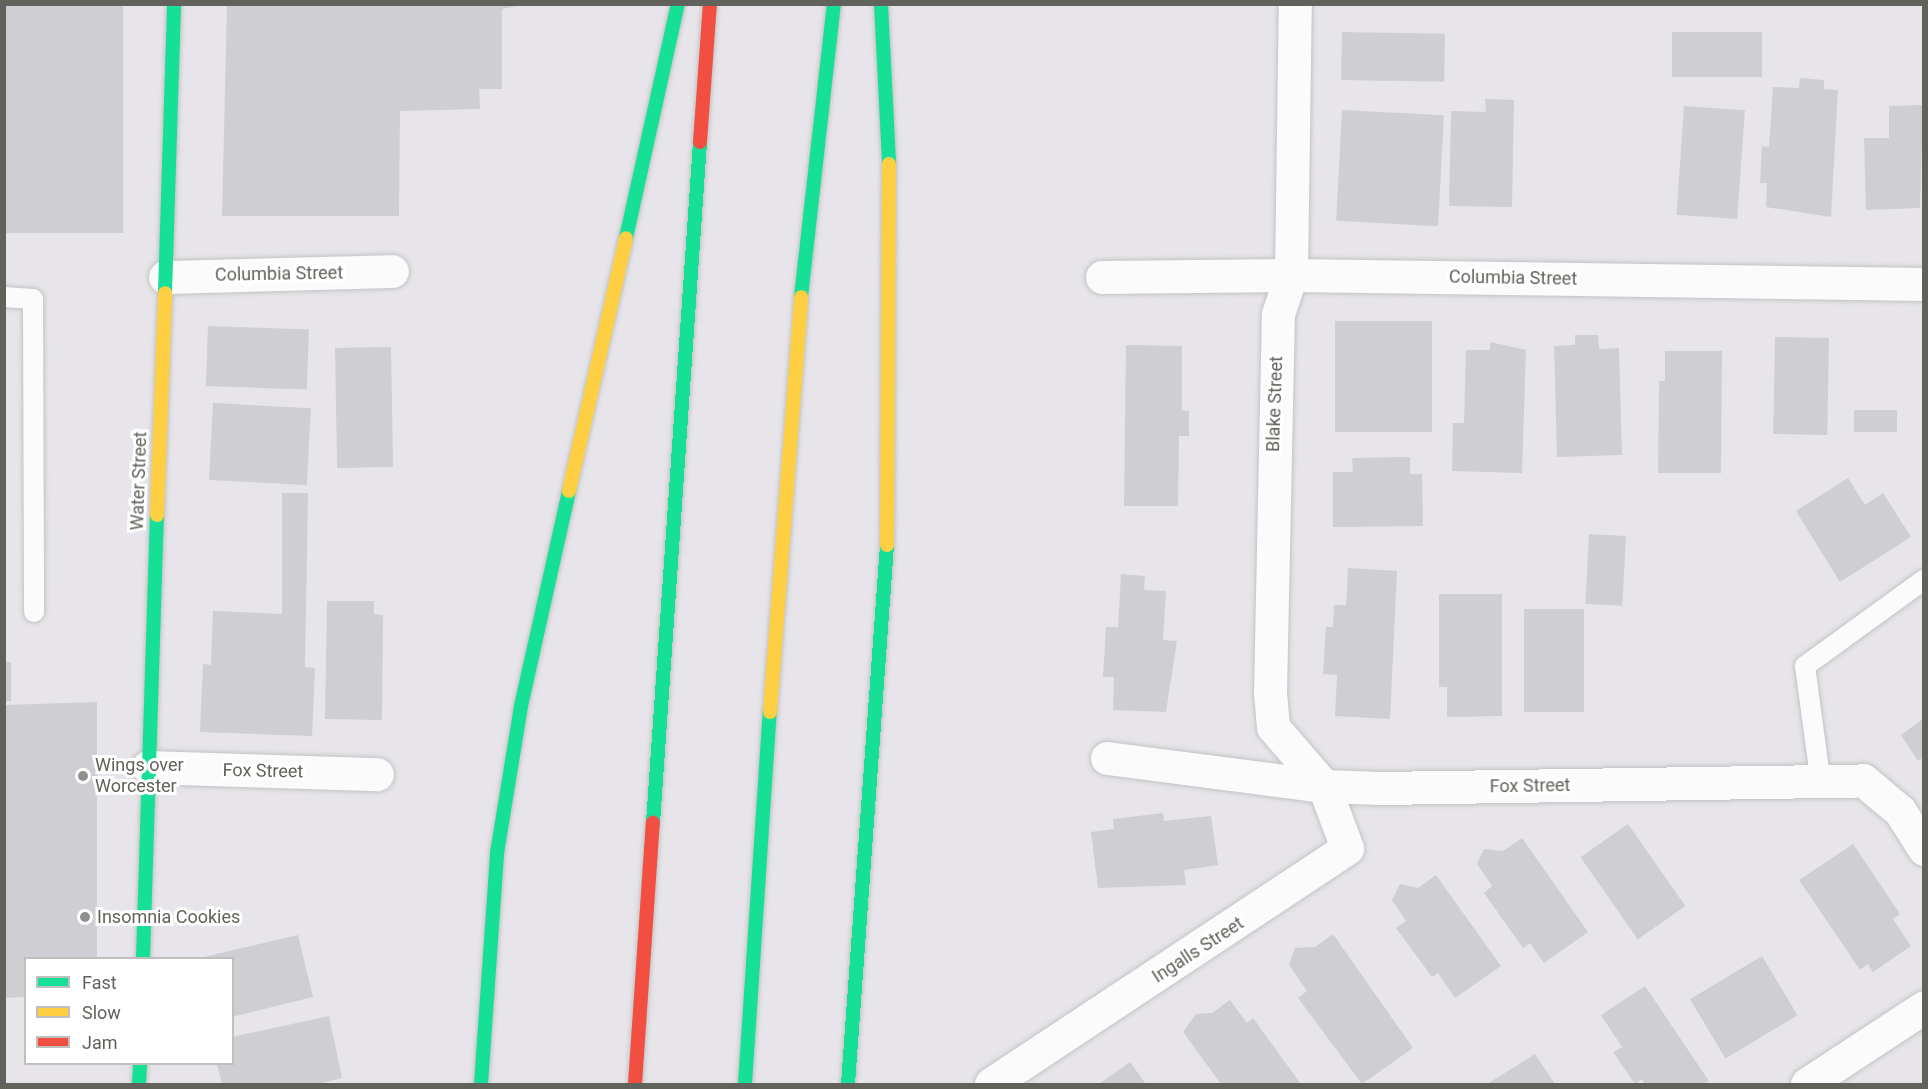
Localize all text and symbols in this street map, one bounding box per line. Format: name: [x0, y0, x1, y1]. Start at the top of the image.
street label: Columbia Street: [215, 262, 343, 286]
street label: Columbia Street: [1449, 266, 1577, 290]
street label: Blake Street: [1263, 356, 1287, 452]
street label: Water Street: [126, 431, 152, 531]
place label: Wings over Worcester: [95, 755, 184, 798]
street label: Fox Street: [222, 759, 304, 783]
marker: Wings over Worcester: [76, 769, 90, 783]
street label: Fox Street: [1489, 774, 1571, 798]
place label: Insomnia Cookies: [97, 906, 240, 928]
marker: Insomnia Cookies: [78, 910, 92, 924]
street label: Ingalls Street: [1148, 912, 1248, 988]
legend: [24, 957, 234, 1065]
text: Fast: [82, 972, 117, 993]
text: Slow: [82, 1002, 121, 1023]
text: Jam: [82, 1032, 118, 1053]

